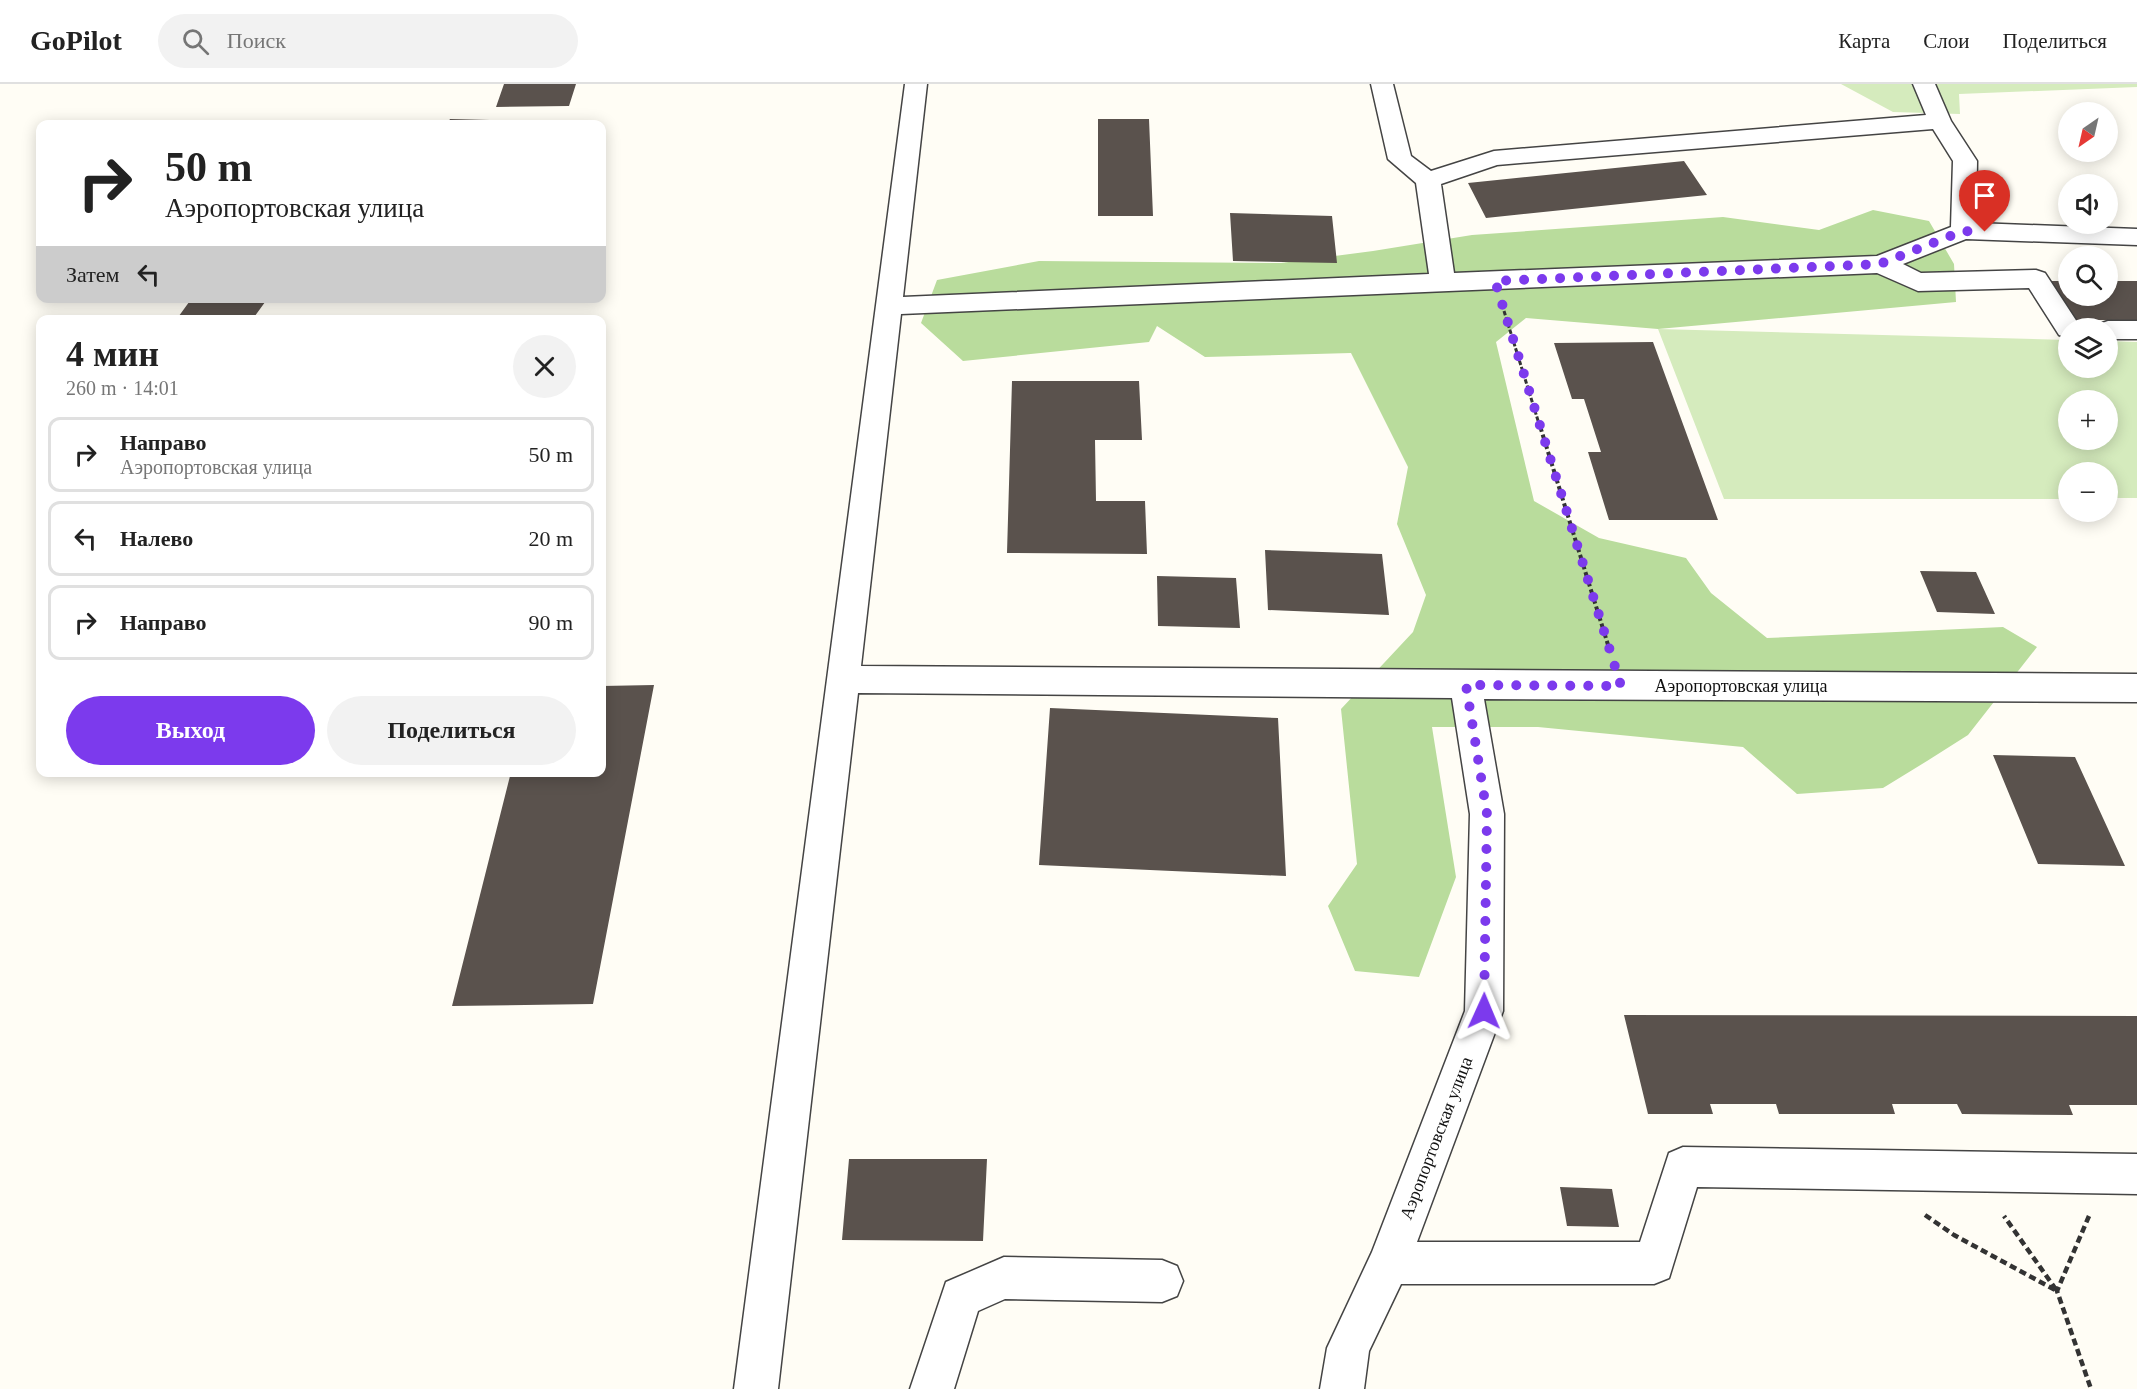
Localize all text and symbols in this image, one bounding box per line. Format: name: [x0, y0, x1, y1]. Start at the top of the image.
search box: [158, 14, 578, 68]
text: GoPilot: [30, 25, 122, 56]
icon: search: [179, 25, 212, 58]
text: Поиск: [227, 28, 286, 53]
text: Карта: [1838, 29, 1890, 53]
text: Слои: [1923, 29, 1969, 53]
text: Поделиться: [2002, 29, 2107, 53]
north arrow: [2058, 102, 2118, 162]
map controls: [2058, 102, 2118, 522]
icon: right: [66, 144, 144, 222]
text: 50 m: [165, 144, 253, 190]
pin: [1959, 170, 2010, 232]
button: sound: [2058, 174, 2118, 234]
icon: arrive: [1968, 179, 2001, 212]
text: Аэропортовская улица: [165, 193, 424, 223]
button: search: [2058, 246, 2118, 306]
icon: left: [132, 258, 165, 291]
text: Затем: [66, 262, 120, 287]
button: layers: [2058, 318, 2118, 378]
text: 4 мин: [66, 334, 159, 374]
button: close: [513, 335, 576, 398]
text: 260 m · 14:01: [66, 377, 179, 399]
button: +: [2058, 390, 2118, 450]
text: Направо: [120, 430, 206, 455]
icon: right: [69, 438, 102, 471]
text: 50 m: [528, 442, 573, 467]
text: Аэропортовская улица: [120, 456, 312, 478]
button: −: [2058, 462, 2118, 522]
icon: left: [69, 522, 102, 555]
text: Налево: [120, 526, 193, 551]
text: 20 m: [528, 526, 573, 551]
icon: right: [69, 606, 102, 639]
text: Направо: [120, 610, 206, 635]
text: 90 m: [528, 610, 573, 635]
street label: Аэропортовская улица: [1655, 676, 1827, 696]
button: Выход: [66, 696, 315, 765]
button: Поделиться: [327, 696, 576, 765]
position arrow: [1452, 979, 1516, 1043]
street label: Аэропортовская улица: [1396, 1054, 1476, 1222]

